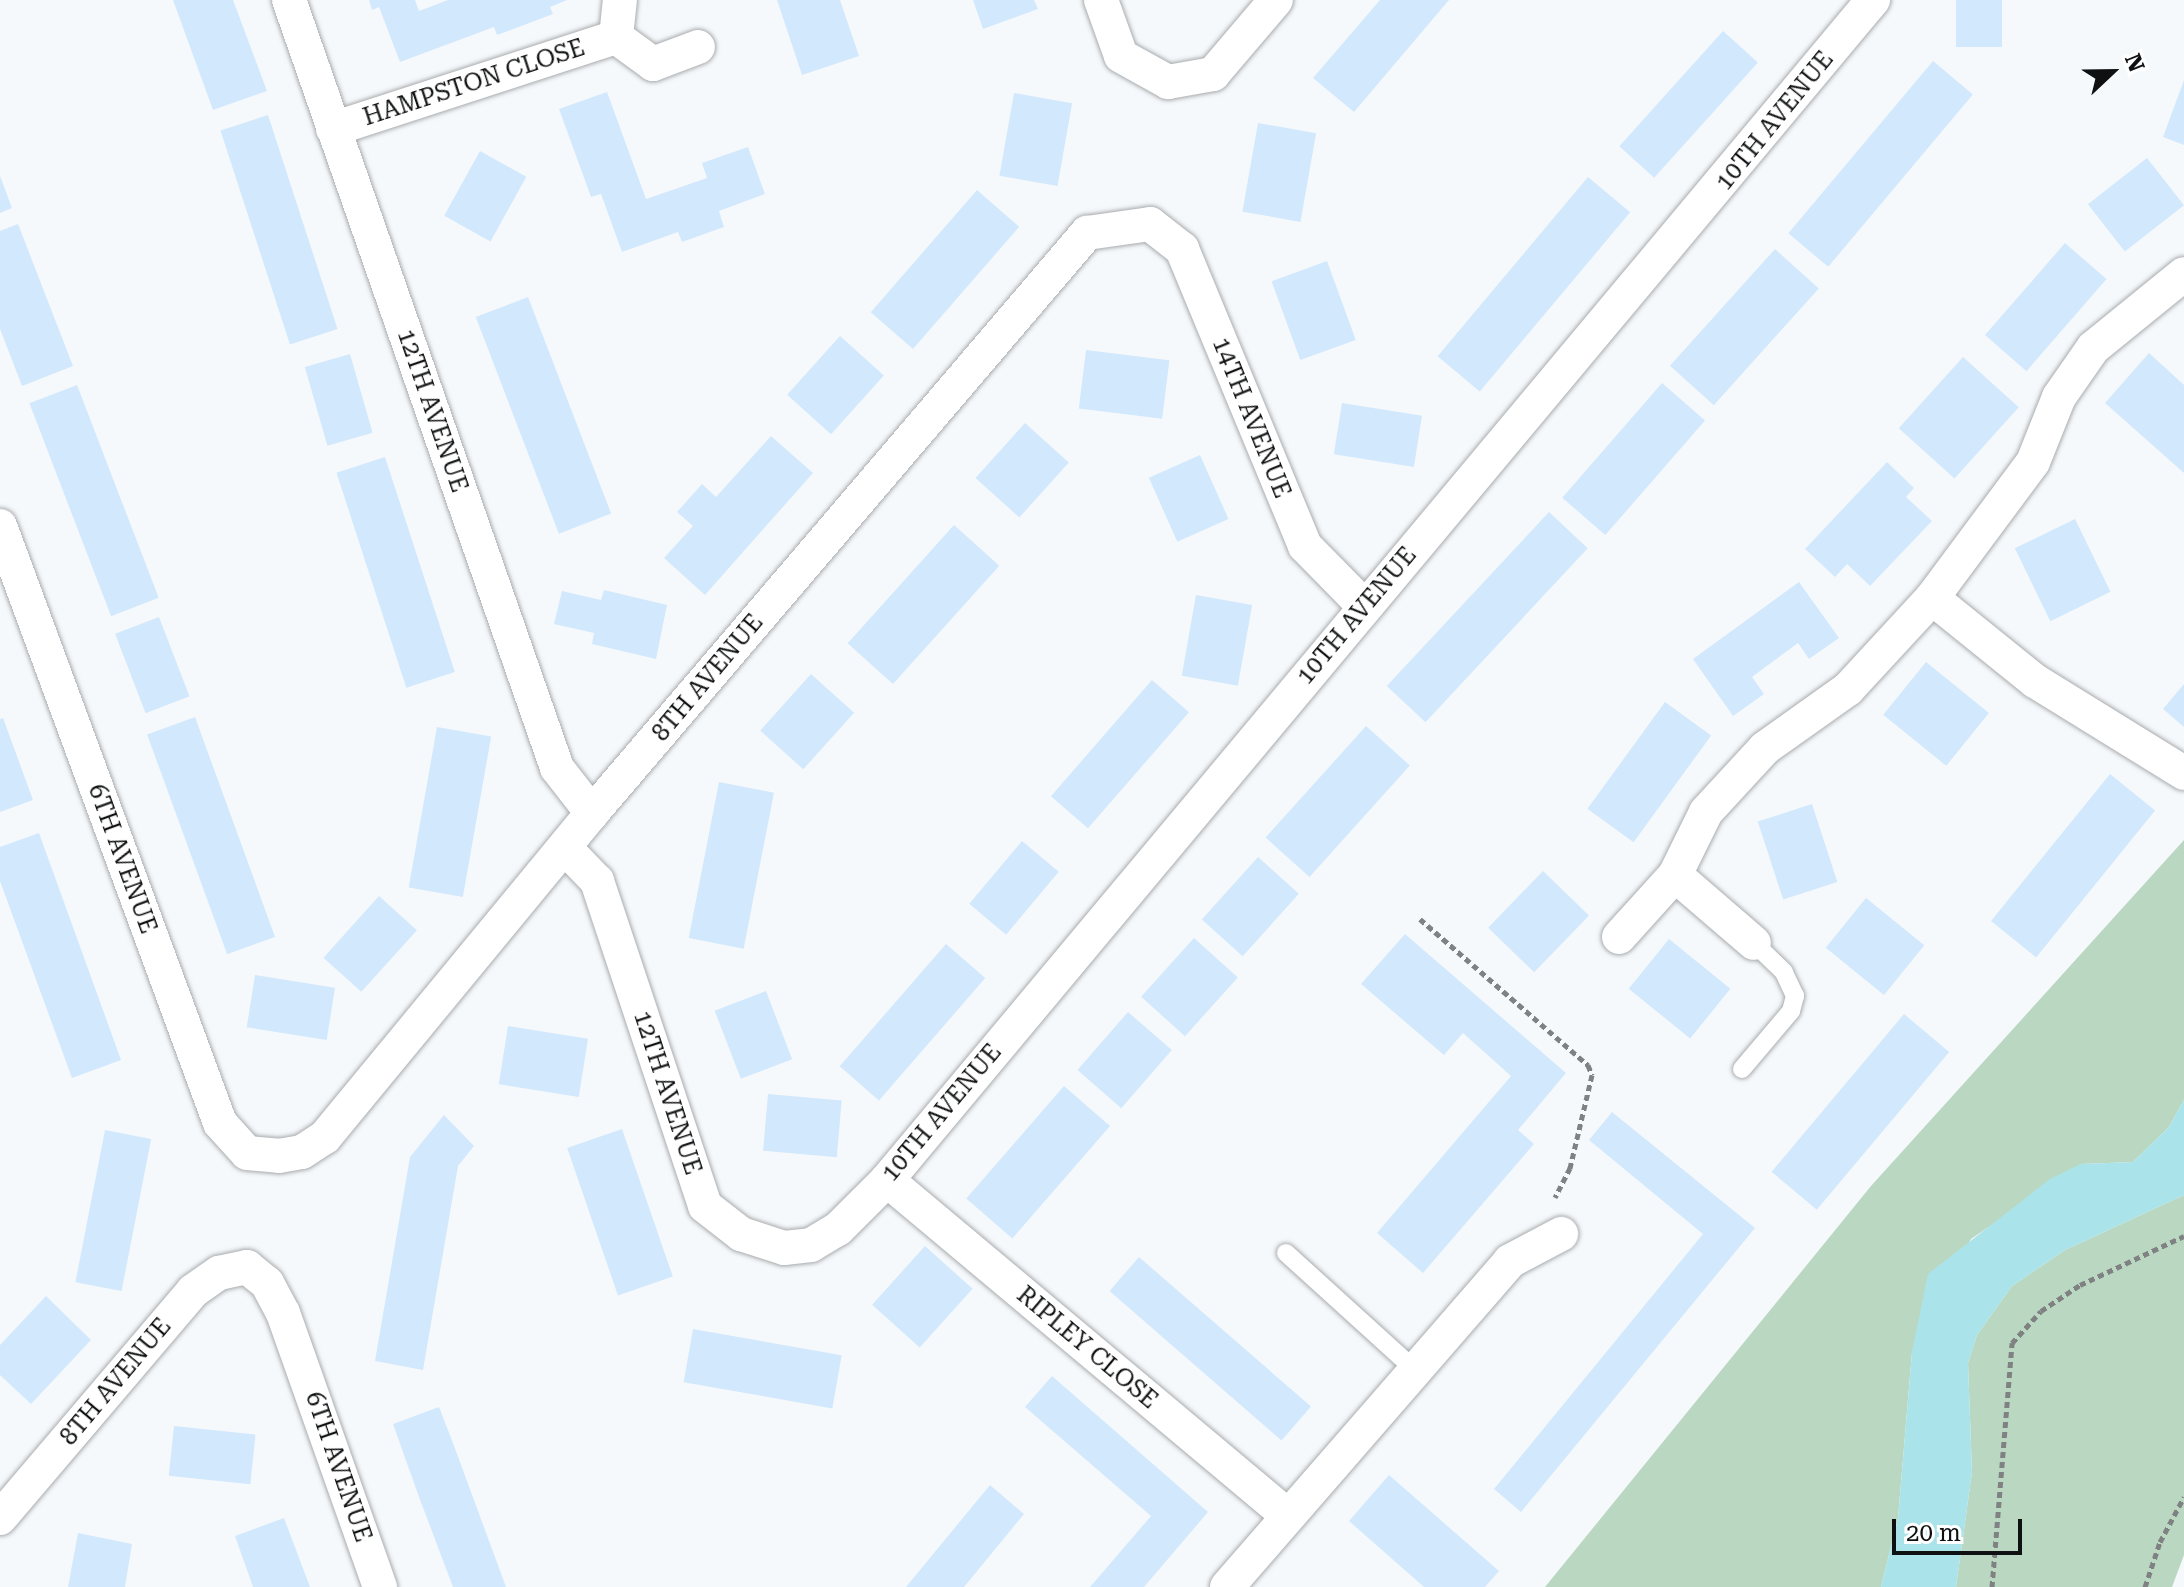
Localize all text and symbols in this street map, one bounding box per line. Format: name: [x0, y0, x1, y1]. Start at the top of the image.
north arrow: [2072, 32, 2152, 112]
street label: HAMPSTON CLOSE: [360, 34, 588, 132]
street label: 10TH AVENUE: [1710, 46, 1840, 196]
text: N: [2120, 50, 2149, 75]
street label: 12TH AVENUE: [391, 326, 473, 496]
street label: 14TH AVENUE: [1206, 334, 1296, 502]
street label: 10TH AVENUE: [1291, 541, 1423, 691]
street label: 8TH AVENUE: [647, 609, 769, 747]
street label: 6TH AVENUE: [82, 780, 162, 938]
street label: 12TH AVENUE: [627, 1007, 707, 1179]
street label: 10TH AVENUE: [876, 1038, 1008, 1188]
street label: RIPLEY CLOSE: [1011, 1281, 1163, 1415]
street label: 8TH AVENUE: [55, 1313, 177, 1451]
street label: 6TH AVENUE: [299, 1388, 377, 1546]
scale bar: [1896, 1503, 2026, 1553]
text: 20 m: [1906, 1519, 1961, 1547]

